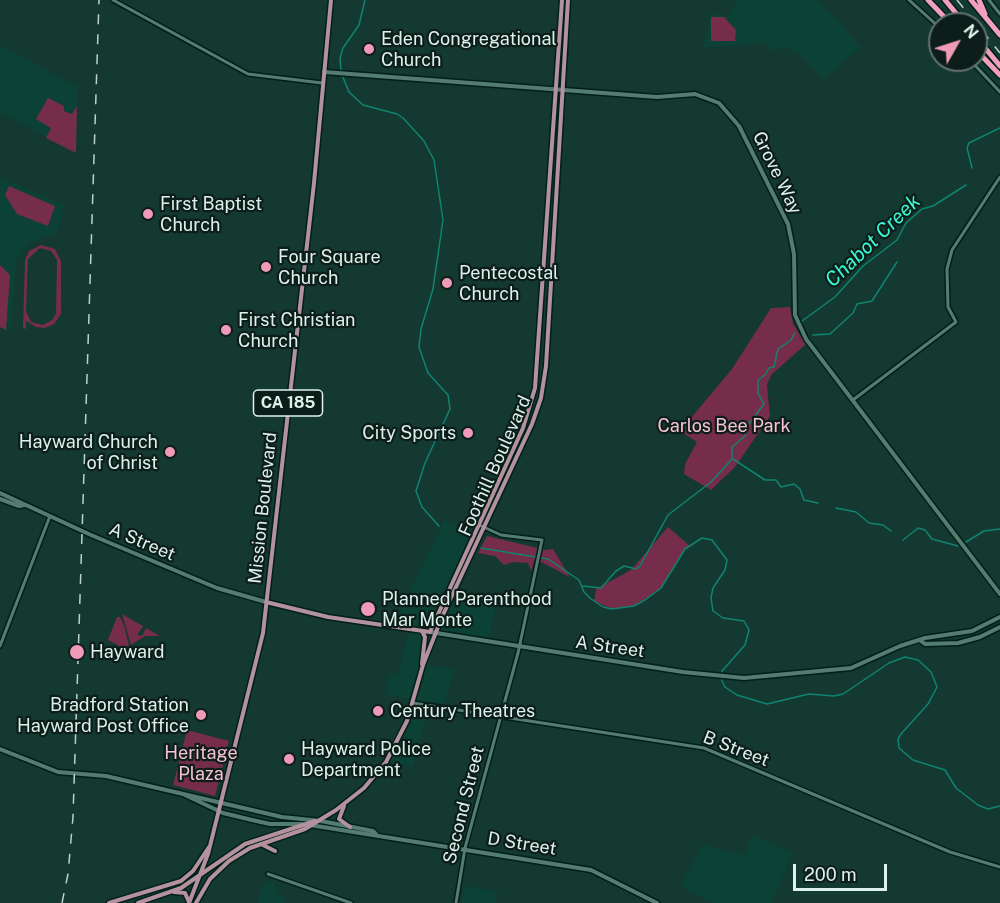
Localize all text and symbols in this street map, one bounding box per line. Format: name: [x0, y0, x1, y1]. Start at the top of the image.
north arrow: [928, 12, 988, 72]
text: N: [959, 21, 982, 42]
place label: Eden Congregational Church: [381, 28, 557, 70]
marker: Eden Congregational Church: [362, 42, 376, 56]
street label: Grove Way: [748, 128, 806, 218]
water label: Chabot Creek: [820, 190, 926, 292]
place label: First Baptist Church: [160, 193, 262, 236]
marker: First Baptist Church: [141, 207, 155, 221]
place label: Four Square Church: [278, 246, 381, 288]
marker: Four Square Church: [259, 260, 273, 274]
place label: Pentecostal Church: [459, 262, 559, 304]
marker: Pentecostal Church: [440, 276, 454, 290]
place label: First Christian Church: [238, 309, 355, 352]
marker: First Christian Church: [219, 323, 233, 337]
road number: CA 185: [254, 390, 322, 416]
street label: Foothill Boulevard: [454, 392, 536, 540]
park label: Carlos Bee Park: [657, 415, 791, 437]
place label: City Sports: [362, 422, 456, 444]
marker: City Sports: [461, 426, 475, 440]
place label: Hayward Church of Christ: [19, 431, 158, 474]
street label: Mission Boulevard: [244, 431, 282, 585]
marker: Hayward Church of Christ: [163, 445, 177, 459]
street label: A Street: [106, 518, 178, 566]
place label: Planned Parenthood Mar Monte: [382, 588, 552, 630]
marker: Planned Parenthood Mar Monte: [359, 600, 377, 618]
street label: A Street: [574, 631, 646, 663]
place label: Hayward: [90, 641, 165, 663]
marker: Hayward: [68, 643, 86, 661]
place label: Bradford Station Hayward Post Office: [17, 694, 189, 736]
place label: Century Theatres: [390, 700, 535, 722]
marker: Century Theatres: [371, 704, 385, 718]
marker: Bradford Station Hayward Post Office: [194, 708, 208, 722]
street label: B Street: [700, 727, 772, 771]
place label: Hayward Police Department: [301, 738, 431, 780]
park label: Heritage Plaza: [164, 742, 238, 784]
street label: Second Street: [439, 744, 489, 866]
marker: Hayward Police Department: [282, 752, 296, 766]
street label: D Street: [486, 828, 558, 860]
scale bar: [796, 852, 890, 890]
text: 200 m: [804, 864, 857, 885]

